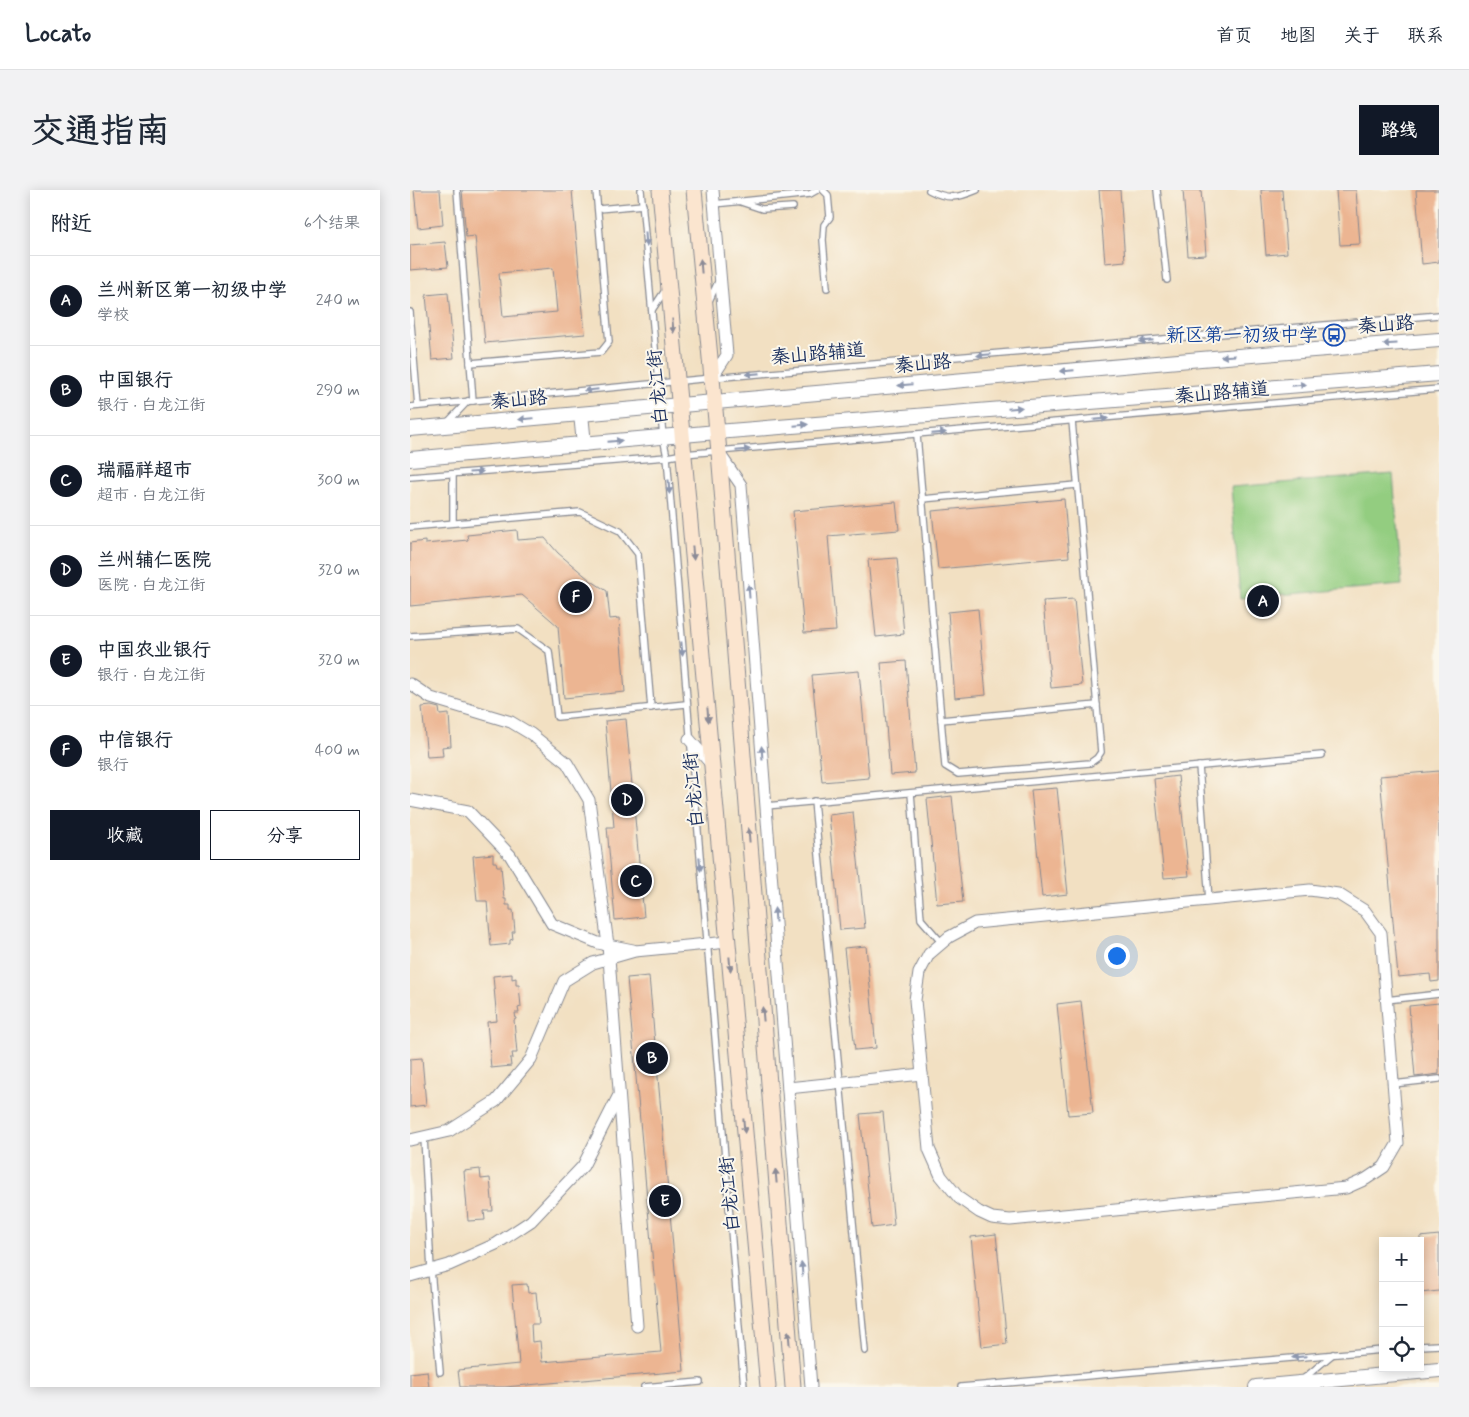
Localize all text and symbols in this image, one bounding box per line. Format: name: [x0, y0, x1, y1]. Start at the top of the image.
text: Locato: [25, 19, 91, 50]
text: 首页: [1216, 24, 1252, 48]
text: 地图: [1280, 24, 1316, 48]
text: 关于: [1344, 24, 1380, 48]
text: 联系: [1408, 24, 1444, 48]
button: 路线: [1359, 105, 1439, 155]
text: 交通指南: [30, 109, 170, 155]
text: 附近: [50, 210, 92, 238]
text: 6个结果: [304, 213, 360, 234]
one-way arrow: [642, 231, 650, 247]
one-way arrow: [697, 258, 705, 274]
text: 兰州新区第一初级中学: [97, 278, 287, 303]
text: A: [61, 290, 71, 311]
text: 240 m: [316, 290, 360, 311]
text: 学校: [97, 305, 129, 326]
street label: 秦山路: [1357, 311, 1415, 339]
one-way arrow: [669, 318, 677, 334]
place label: 新区第一初级中学: [1166, 323, 1318, 348]
bus stop icon: 新区第一初级中学: [1322, 323, 1346, 347]
street label: 秦山路辅道: [770, 337, 866, 371]
one-way arrow: [1138, 337, 1154, 345]
one-way arrow: [1382, 340, 1398, 348]
street label: 白龙江街: [642, 348, 674, 426]
street label: 秦山路: [894, 349, 952, 379]
one-way arrow: [976, 351, 992, 359]
one-way arrow: [1220, 353, 1236, 361]
one-way arrow: [1058, 367, 1074, 375]
text: 中国银行: [97, 368, 173, 393]
one-way arrow: [745, 371, 761, 379]
street label: 秦山路辅道: [1174, 376, 1270, 410]
text: B: [61, 380, 71, 401]
text: 290 m: [316, 380, 360, 401]
one-way arrow: [896, 381, 912, 389]
one-way arrow: [1292, 381, 1308, 389]
street label: 秦山路: [490, 385, 548, 415]
one-way arrow: [583, 386, 599, 394]
text: 银行 · 白龙江街: [97, 395, 205, 416]
one-way arrow: [1008, 404, 1024, 412]
one-way arrow: [1093, 414, 1109, 422]
one-way arrow: [518, 415, 534, 423]
one-way arrow: [793, 421, 809, 429]
one-way arrow: [932, 428, 948, 436]
one-way arrow: [608, 437, 624, 445]
one-way arrow: [735, 446, 751, 454]
text: 瑞福祥超市: [97, 458, 192, 483]
one-way arrow: [468, 468, 484, 476]
text: C: [60, 470, 72, 491]
text: 300 m: [317, 470, 360, 491]
one-way arrow: [665, 480, 673, 496]
text: 超市 · 白龙江街: [97, 485, 205, 506]
one-way arrow: [689, 546, 697, 562]
text: 兰州辅仁医院: [97, 548, 211, 573]
text: D: [60, 560, 72, 581]
text: 320 m: [318, 560, 360, 581]
text: 医院 · 白龙江街: [97, 575, 205, 596]
pin: F: [560, 578, 592, 616]
one-way arrow: [745, 582, 753, 598]
pin: A: [1247, 582, 1279, 620]
text: 中国农业银行: [97, 638, 211, 663]
one-way arrow: [678, 642, 686, 658]
text: E: [61, 650, 71, 671]
text: 320 m: [318, 650, 360, 671]
text: 银行 · 白龙江街: [97, 665, 205, 686]
one-way arrow: [704, 707, 712, 723]
text: 中信银行: [97, 728, 173, 753]
text: F: [62, 740, 70, 761]
text: 400 m: [315, 740, 360, 761]
one-way arrow: [758, 744, 766, 760]
street label: 白龙江街: [678, 751, 710, 829]
text: 银行: [97, 755, 129, 776]
pin: D: [611, 781, 643, 819]
button: 收藏: [50, 810, 200, 860]
button: 分享: [210, 810, 360, 860]
one-way arrow: [745, 827, 753, 843]
one-way arrow: [696, 856, 704, 872]
pin: C: [620, 862, 652, 900]
one-way arrow: [770, 906, 778, 922]
your location: [1104, 943, 1130, 969]
one-way arrow: [726, 957, 734, 973]
one-way arrow: [759, 1006, 767, 1022]
pin: B: [636, 1039, 668, 1077]
one-way arrow: [741, 1118, 749, 1134]
street label: 白龙江街: [714, 1155, 746, 1233]
one-way arrow: [772, 1168, 780, 1184]
pin: E: [649, 1182, 681, 1220]
map controls: [1379, 1237, 1424, 1372]
button: +: [1379, 1237, 1424, 1282]
one-way arrow: [798, 1260, 806, 1276]
button: −: [1379, 1282, 1424, 1327]
button: locate: [1379, 1327, 1424, 1372]
one-way arrow: [785, 1330, 793, 1346]
one-way arrow: [1291, 1353, 1307, 1361]

